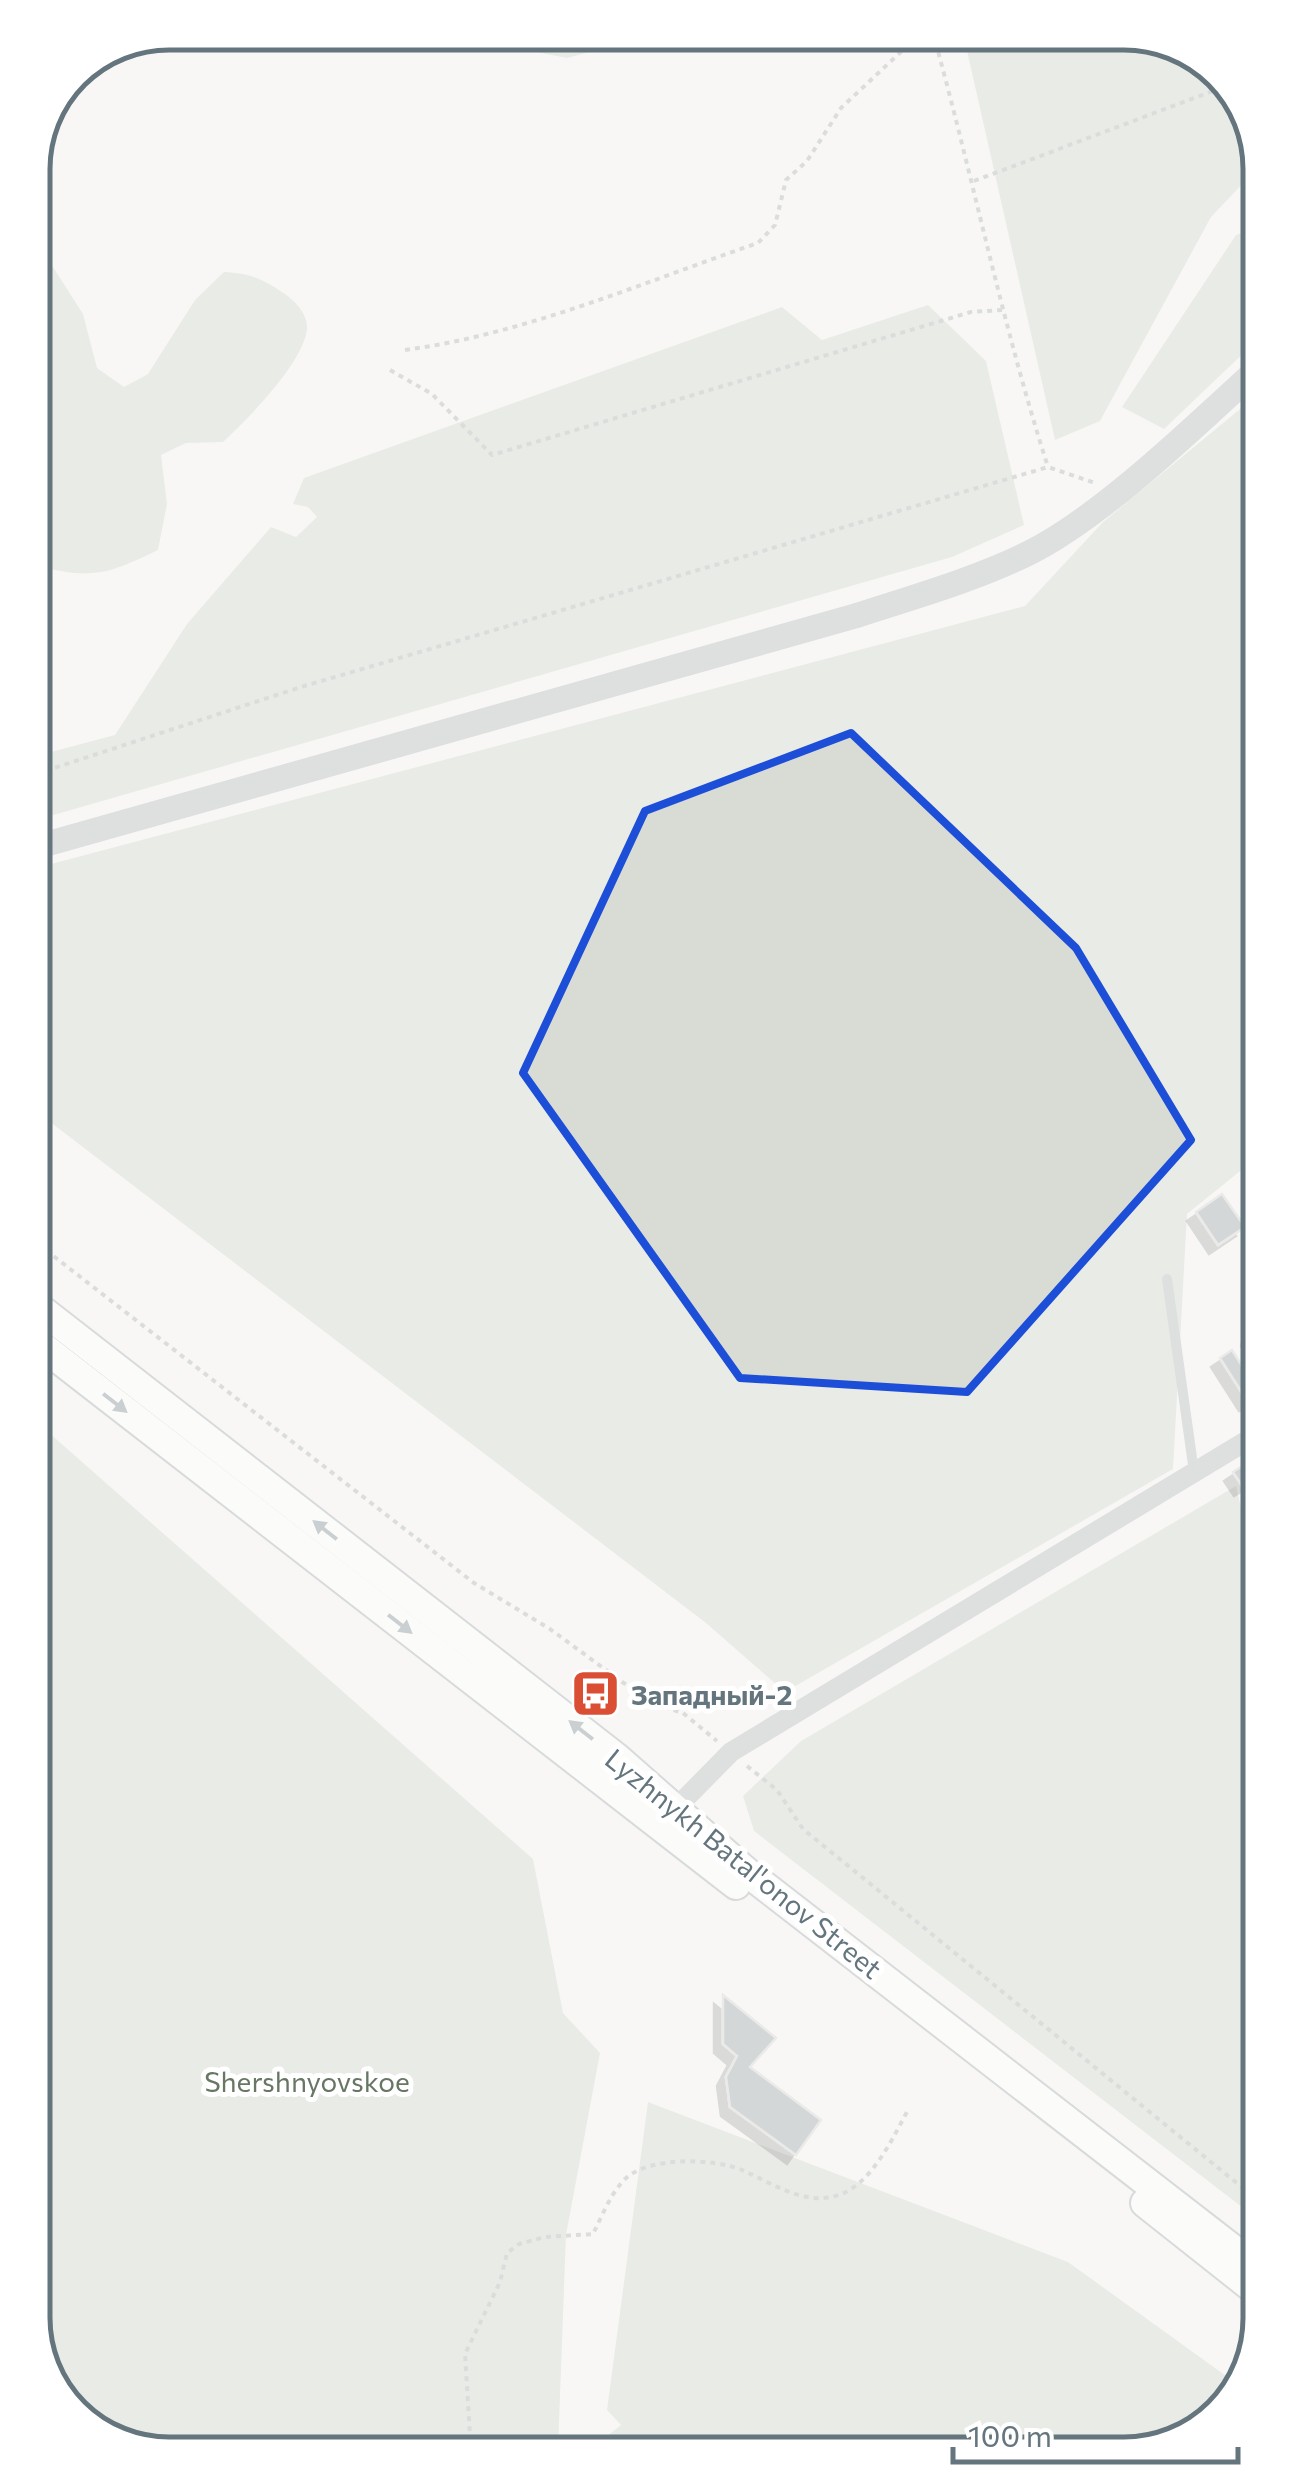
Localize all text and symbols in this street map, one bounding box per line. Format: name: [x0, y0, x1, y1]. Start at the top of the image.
one-way arrow: [103, 1392, 128, 1413]
one-way arrow: [312, 1521, 338, 1541]
one-way arrow: [387, 1613, 413, 1633]
bus stop icon: Западный-2: [570, 1668, 622, 1720]
place label: Западный-2: [631, 1677, 792, 1711]
one-way arrow: [568, 1720, 594, 1741]
street label: Lyzhnykh Batal'onov Street: [599, 1741, 889, 1985]
park label: Shershnyovskoe: [204, 2064, 410, 2098]
scale bar: [953, 2402, 1238, 2464]
text: 100 m: [968, 2416, 1052, 2453]

